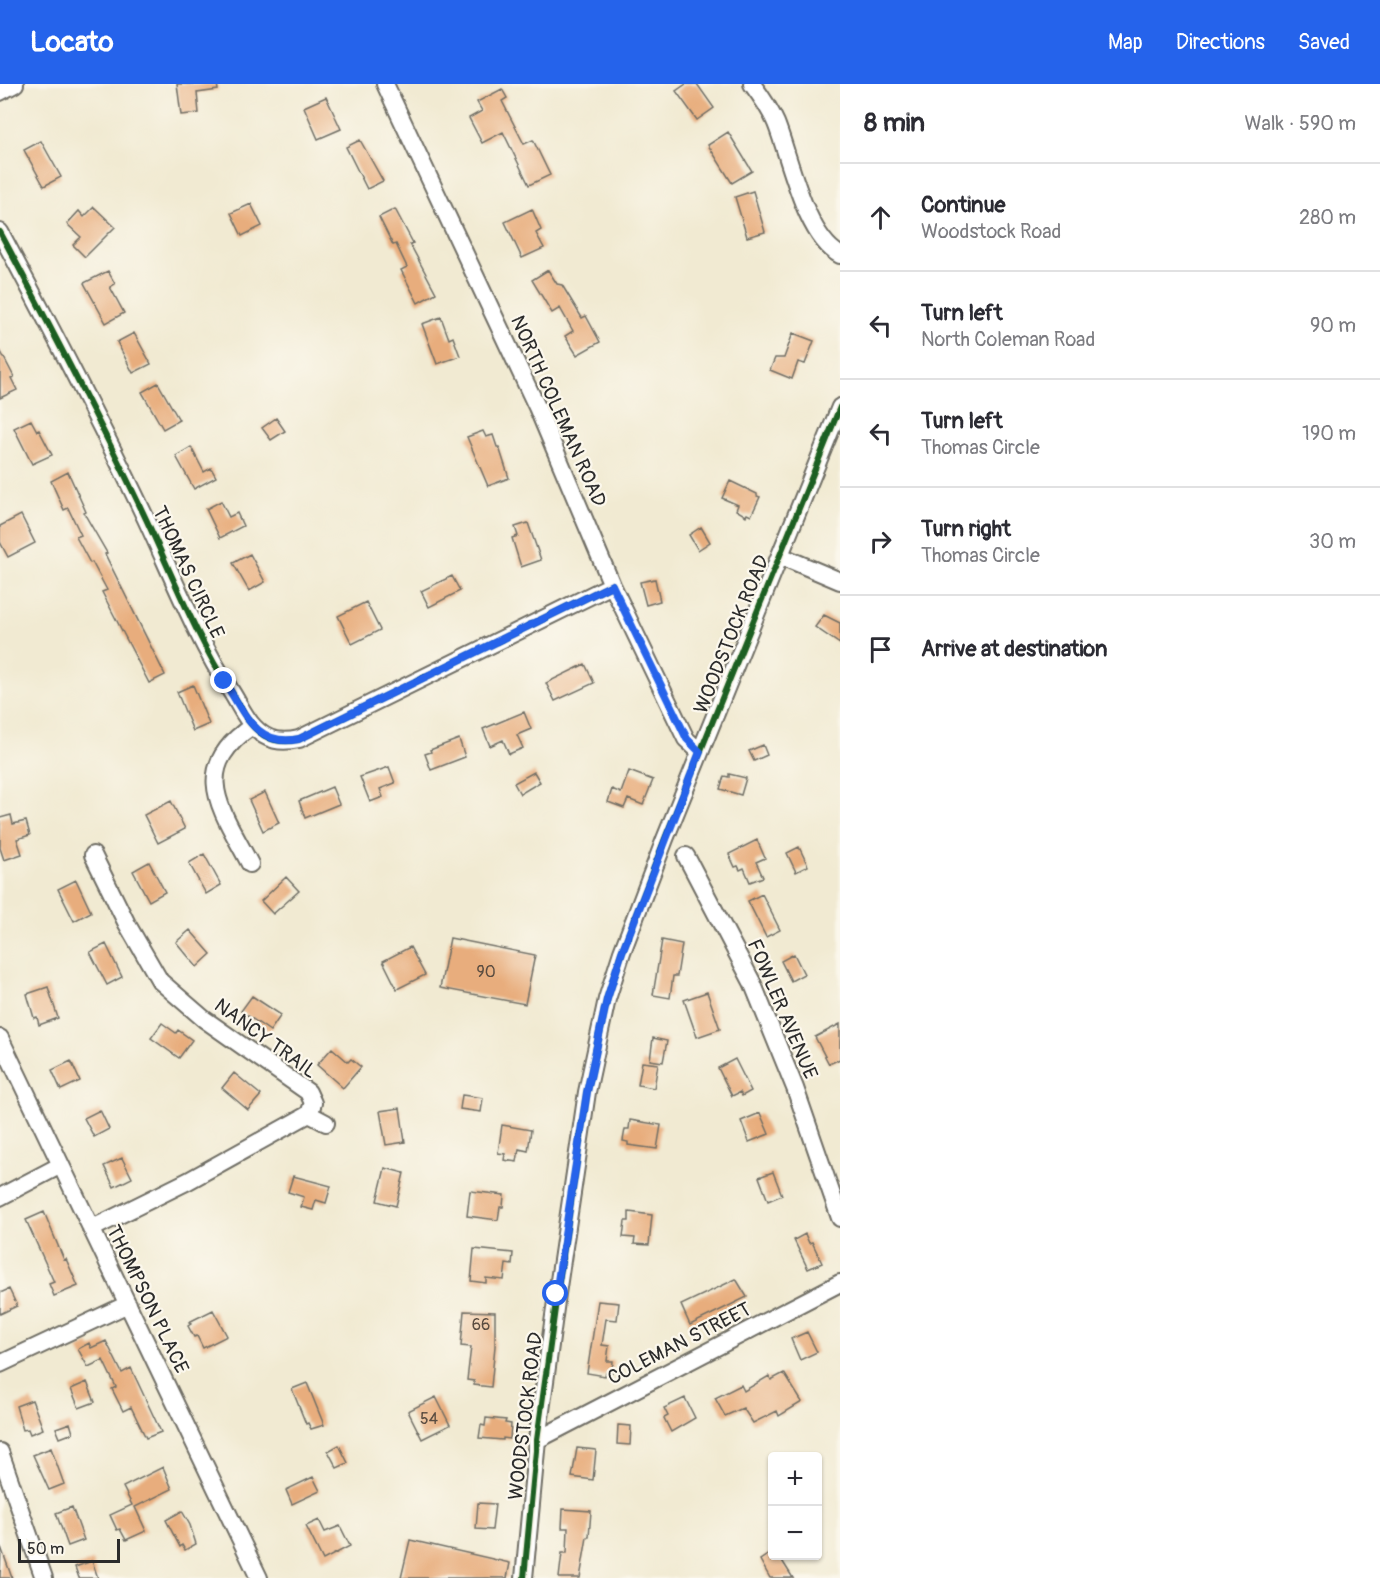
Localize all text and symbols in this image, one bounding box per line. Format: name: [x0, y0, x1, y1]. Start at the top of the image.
text: Locato: [30, 25, 114, 60]
text: Map: [1108, 29, 1143, 56]
text: Directions: [1176, 29, 1265, 56]
text: Saved: [1298, 29, 1350, 56]
text: 8 min: [864, 107, 925, 139]
text: Walk · 590 m: [1244, 111, 1356, 136]
text: Continue: [921, 191, 1005, 219]
icon: ahead: [864, 201, 897, 234]
text: 280 m: [1299, 205, 1356, 230]
text: Woodstock Road: [921, 219, 1061, 244]
text: Turn left: [921, 299, 1003, 327]
icon: left: [864, 309, 897, 342]
street label: NORTH COLEMAN ROAD: [505, 312, 612, 511]
text: 90 m: [1310, 313, 1356, 338]
text: North Coleman Road: [921, 327, 1095, 352]
text: Turn left: [921, 407, 1003, 435]
icon: left: [864, 417, 897, 450]
text: 190 m: [1302, 421, 1356, 446]
text: Thomas Circle: [921, 435, 1040, 460]
street label: THOMAS CIRCLE: [147, 502, 230, 642]
text: Turn right: [921, 515, 1011, 543]
icon: right: [864, 525, 897, 558]
text: 30 m: [1309, 529, 1356, 554]
text: Thomas Circle: [921, 543, 1040, 568]
street label: WOODSTOCK ROAD: [688, 551, 775, 717]
icon: arrive: [864, 633, 897, 666]
text: Arrive at destination: [921, 635, 1107, 663]
route end: [210, 667, 236, 693]
street label: FOWLER AVENUE: [742, 935, 823, 1083]
house number: 90: [476, 962, 496, 982]
street label: NANCY TRAIL: [209, 993, 322, 1084]
street label: THOMPSON PLACE: [101, 1221, 194, 1378]
route start: [542, 1280, 568, 1306]
street label: COLEMAN STREET: [603, 1297, 755, 1390]
house number: 66: [472, 1315, 490, 1335]
street label: WOODSTOCK ROAD: [503, 1331, 548, 1501]
house number: 54: [420, 1409, 438, 1429]
map controls: [768, 1452, 822, 1560]
button: +: [768, 1452, 822, 1506]
button: −: [768, 1506, 822, 1560]
scale bar: [18, 1536, 120, 1564]
text: 50 m: [27, 1539, 64, 1559]

